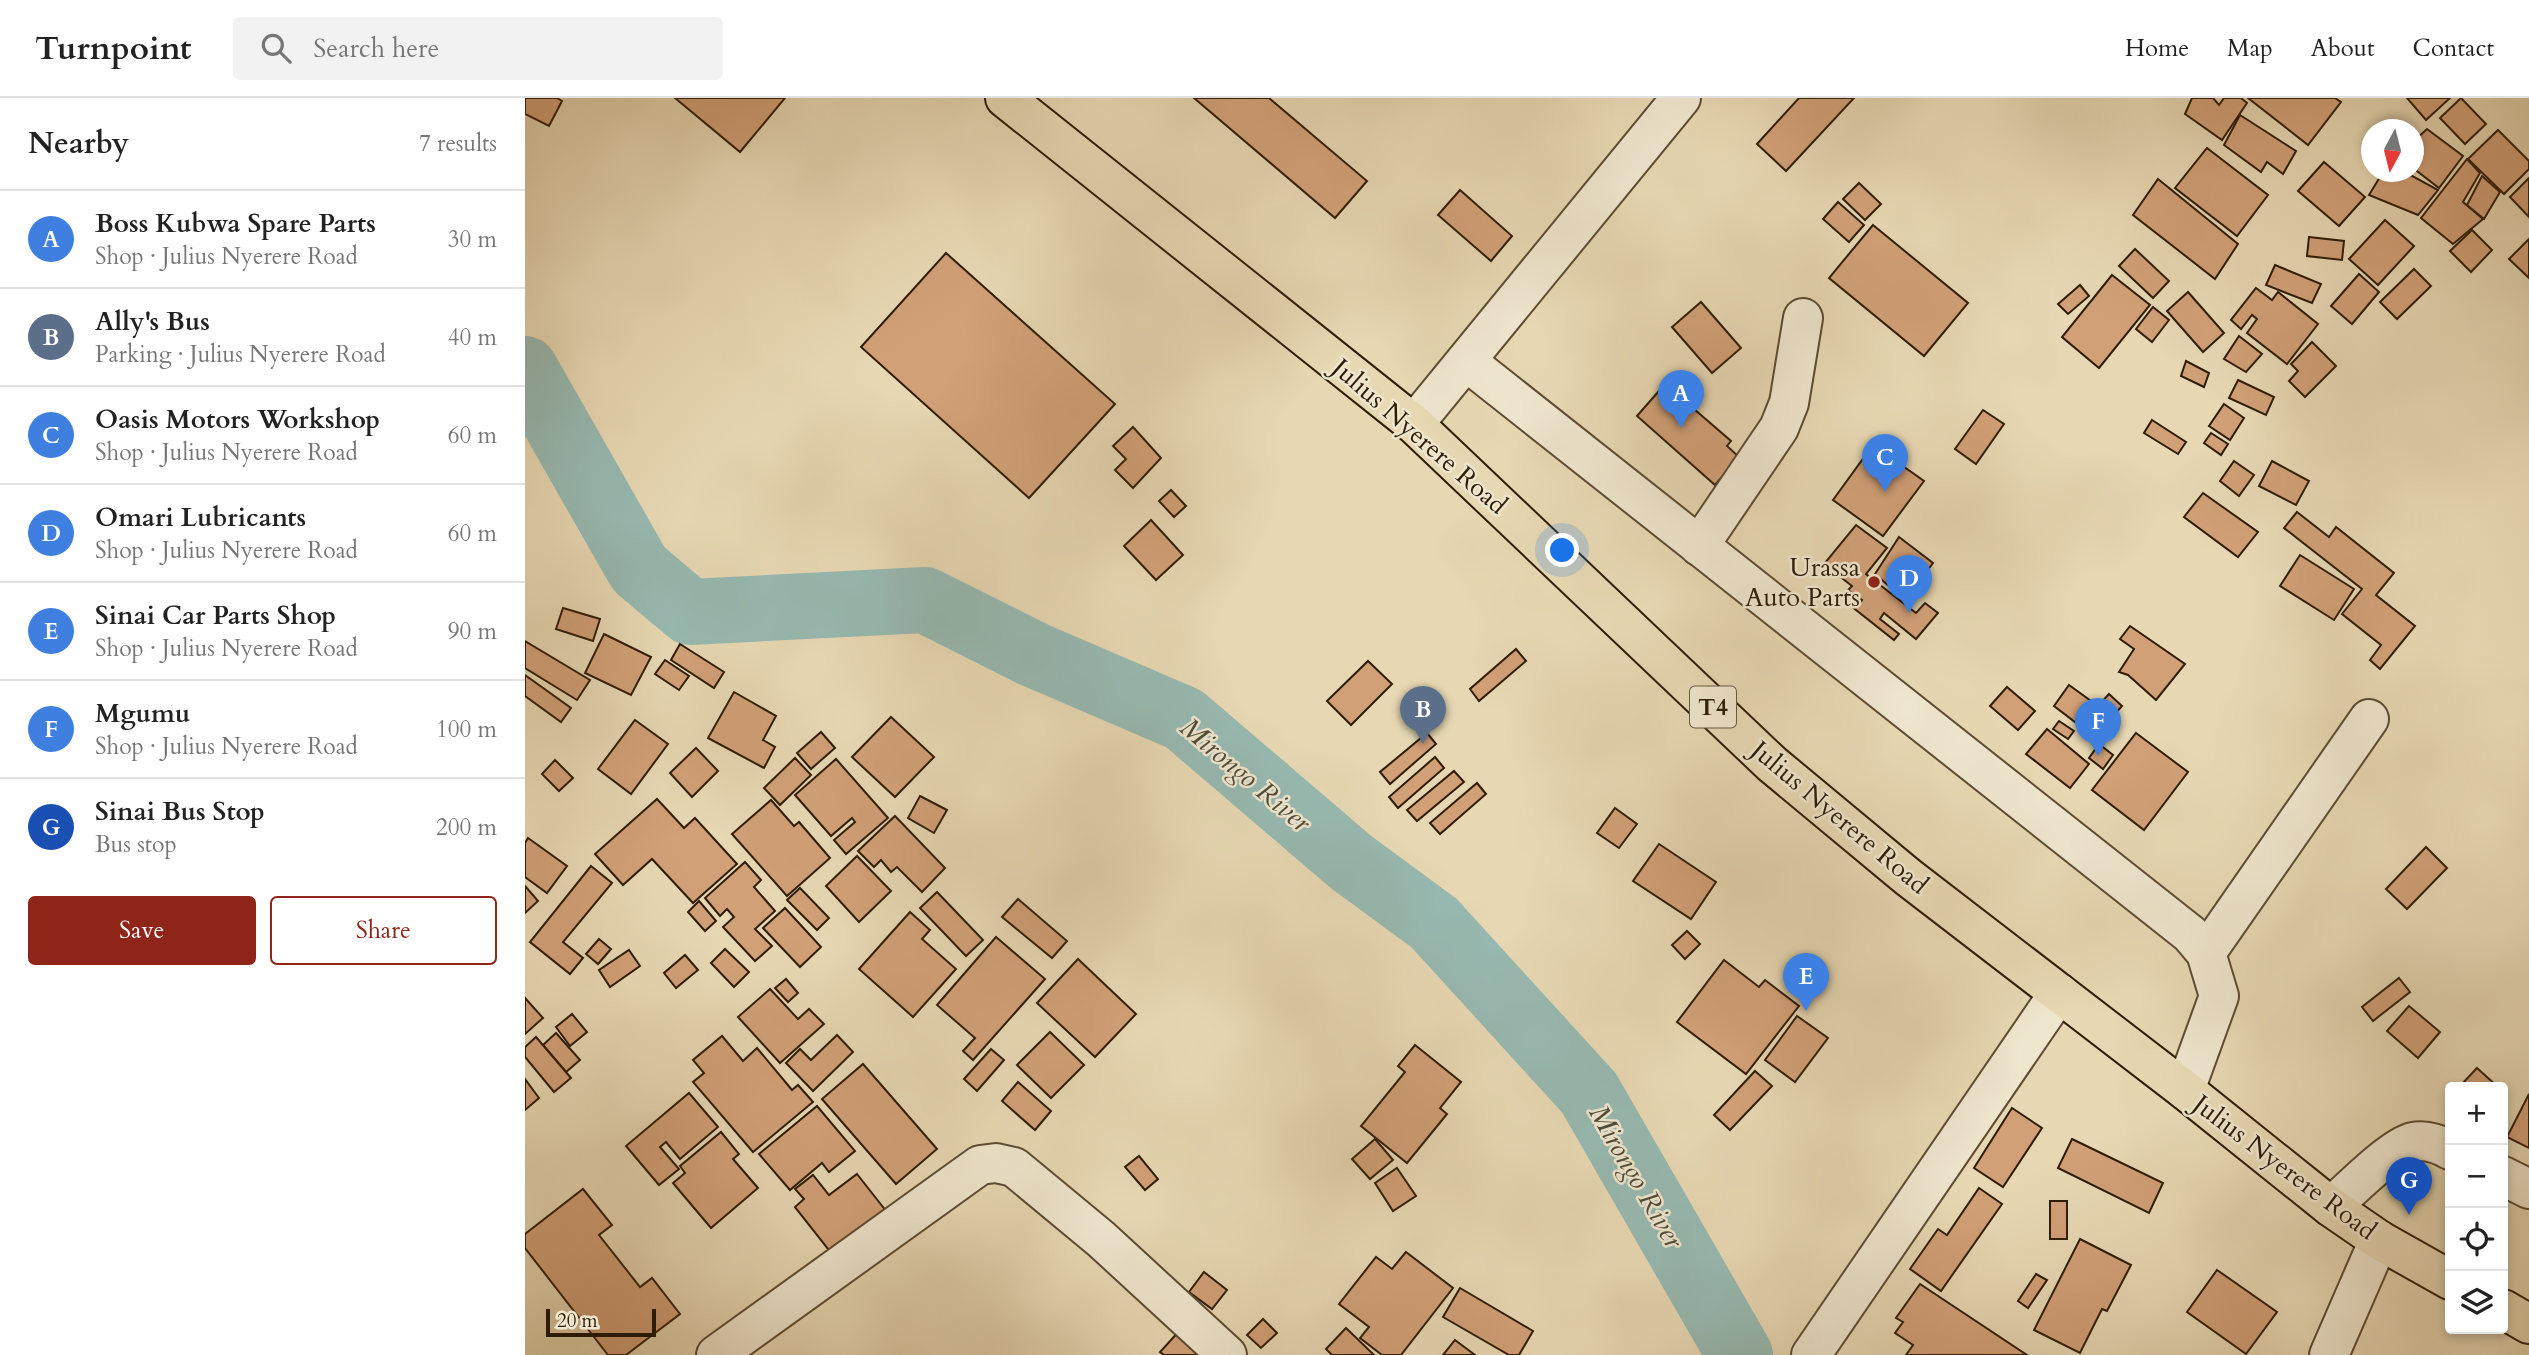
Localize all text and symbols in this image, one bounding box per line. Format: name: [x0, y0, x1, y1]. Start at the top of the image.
search box: [233, 17, 723, 80]
text: Turnpoint: [35, 26, 191, 71]
icon: search: [257, 29, 295, 67]
text: Search here: [313, 31, 439, 66]
text: Home: [2125, 32, 2189, 65]
text: Map: [2227, 32, 2273, 65]
text: About: [2311, 32, 2375, 65]
text: Contact: [2413, 32, 2494, 65]
north arrow: [2361, 119, 2424, 182]
text: Nearby: [28, 123, 129, 164]
text: 7 results: [419, 128, 497, 159]
text: Boss Kubwa Spare Parts: [95, 206, 376, 241]
text: A: [42, 224, 60, 255]
text: 30 m: [448, 224, 497, 255]
text: Shop · Julius Nyerere Road: [95, 241, 358, 272]
text: Ally's Bus: [95, 304, 210, 339]
text: B: [43, 322, 59, 353]
text: 40 m: [448, 322, 497, 353]
text: Parking · Julius Nyerere Road: [95, 339, 386, 370]
street label: Julius Nyerere Road: [1322, 348, 1515, 522]
pin: A: [1658, 370, 1704, 428]
text: Oasis Motors Workshop: [95, 402, 380, 437]
text: C: [42, 420, 60, 451]
text: 60 m: [448, 420, 497, 451]
pin: C: [1862, 434, 1908, 492]
text: Shop · Julius Nyerere Road: [95, 437, 358, 468]
text: Omari Lubricants: [95, 500, 306, 535]
text: D: [41, 518, 61, 549]
text: 60 m: [448, 518, 497, 549]
your location: [1545, 533, 1579, 567]
text: Shop · Julius Nyerere Road: [95, 535, 358, 566]
place label: Urassa Auto Parts: [1745, 550, 1860, 615]
pin: D: [1886, 555, 1932, 613]
marker: Urassa Auto Parts: [1866, 574, 1882, 590]
text: Sinai Car Parts Shop: [95, 598, 336, 633]
text: E: [44, 616, 58, 647]
text: 90 m: [448, 616, 497, 647]
text: Shop · Julius Nyerere Road: [95, 633, 358, 664]
pin: B: [1400, 686, 1446, 744]
road number: T4: [1690, 686, 1736, 728]
text: Mgumu: [95, 696, 190, 731]
pin: F: [2075, 698, 2121, 756]
water label: Mirongo River: [1172, 709, 1319, 841]
text: F: [44, 714, 58, 745]
text: 100 m: [436, 714, 497, 745]
street label: Julius Nyerere Road: [1741, 730, 1936, 902]
text: Shop · Julius Nyerere Road: [95, 731, 358, 762]
text: Sinai Bus Stop: [95, 794, 265, 829]
text: G: [42, 812, 60, 843]
text: 200 m: [436, 812, 497, 843]
text: Bus stop: [95, 829, 177, 860]
button: Save: [28, 896, 256, 965]
button: Share: [270, 896, 497, 965]
pin: E: [1783, 953, 1829, 1011]
map controls: [2445, 1082, 2508, 1334]
button: +: [2445, 1082, 2508, 1145]
street label: Julius Nyerere Road: [2183, 1084, 2384, 1248]
water label: Mirongo River: [1580, 1098, 1693, 1256]
button: −: [2445, 1145, 2508, 1208]
pin: G: [2386, 1157, 2432, 1215]
button: locate: [2445, 1208, 2508, 1271]
button: layers: [2445, 1271, 2508, 1334]
scale bar: [546, 1306, 656, 1338]
text: 20 m: [557, 1308, 598, 1334]

